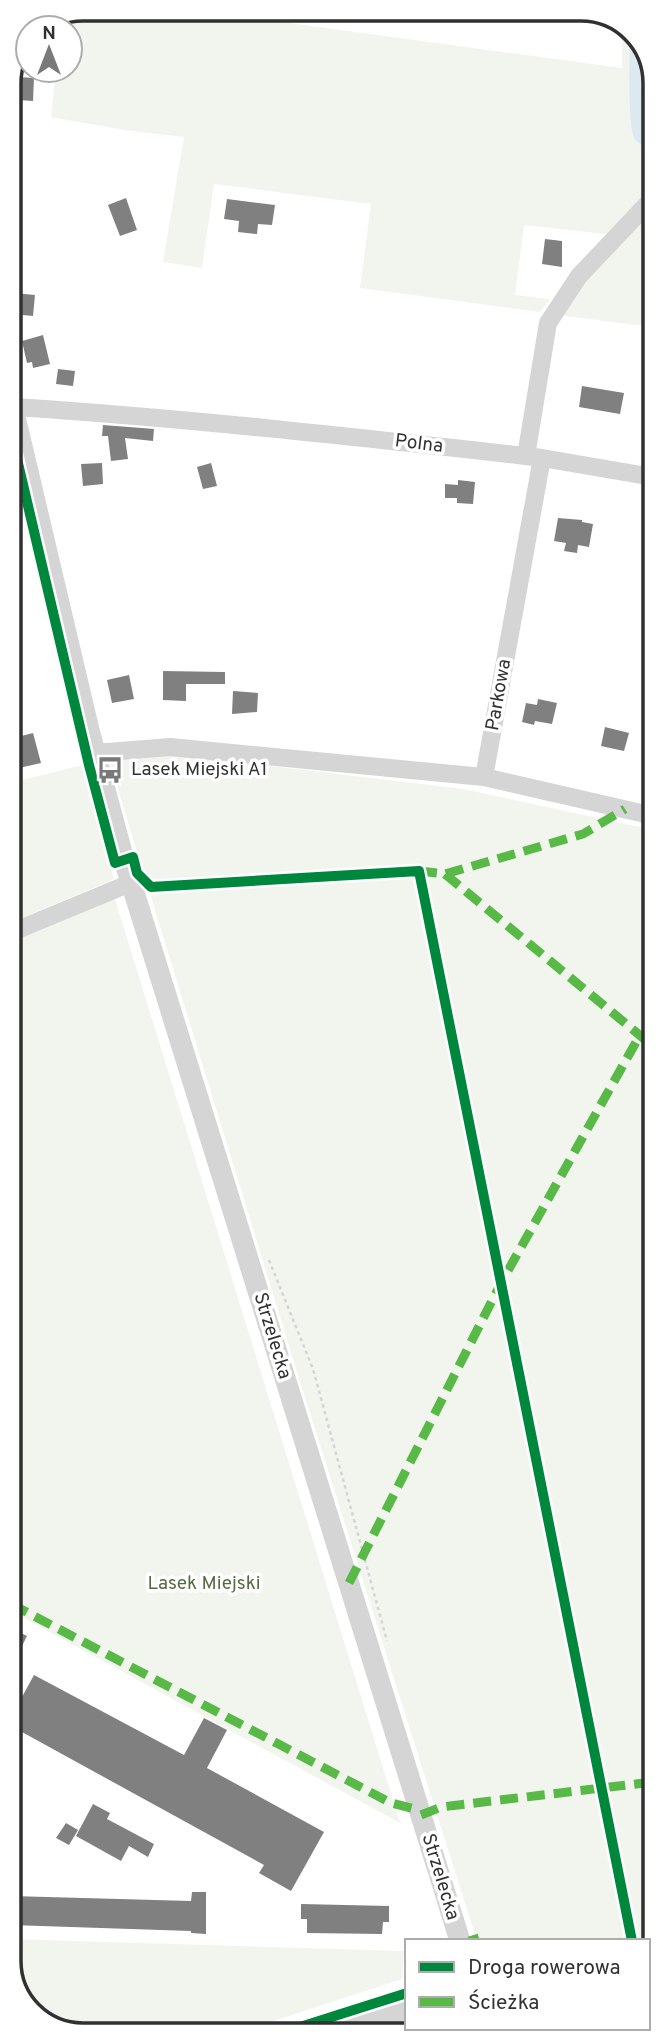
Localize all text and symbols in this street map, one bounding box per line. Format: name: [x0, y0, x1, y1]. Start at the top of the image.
north arrow: [14, 14, 84, 84]
text: N: [42, 22, 56, 46]
street label: Polna: [394, 429, 444, 459]
street label: Parkowa: [481, 657, 517, 733]
bus stop icon: Lasek Miejski A1: [95, 755, 125, 785]
place label: Lasek Miejski A1: [131, 758, 268, 782]
street label: Strzelecka: [248, 1290, 296, 1382]
park label: Lasek Miejski: [147, 1572, 261, 1596]
street label: Strzelecka: [416, 1831, 464, 1923]
legend: [405, 1939, 650, 2030]
text: Droga rowerowa: [468, 1955, 621, 1982]
text: Ścieżka: [468, 1989, 539, 2017]

